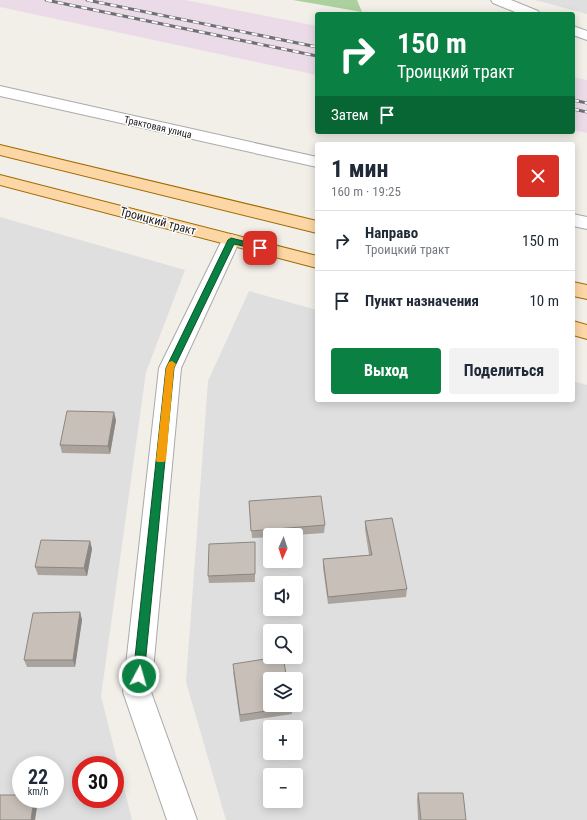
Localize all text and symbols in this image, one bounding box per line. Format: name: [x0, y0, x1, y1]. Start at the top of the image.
text: 150 m: [397, 27, 467, 60]
icon: right: [331, 28, 383, 80]
text: Троицкий тракт: [397, 61, 515, 82]
icon: arrive: [376, 104, 398, 126]
text: Затем: [331, 106, 368, 124]
street label: Трактовая улица: [123, 114, 193, 140]
text: 1 мин: [331, 155, 389, 183]
button: close: [517, 155, 559, 197]
text: 160 m · 19:25: [331, 184, 401, 199]
street label: Троицкий тракт: [118, 204, 198, 238]
text: Направо: [365, 224, 418, 242]
icon: right: [331, 230, 353, 252]
pin: [243, 231, 277, 265]
text: 150 m: [522, 232, 559, 250]
icon: arrive: [249, 237, 271, 259]
text: Троицкий тракт: [365, 242, 450, 257]
icon: arrive: [331, 290, 353, 312]
text: Пункт назначения: [365, 292, 479, 310]
text: 10 m: [529, 292, 559, 310]
button: Выход: [331, 348, 441, 394]
button: Поделиться: [449, 348, 559, 394]
north arrow: [263, 528, 303, 568]
map controls: [263, 528, 303, 808]
button: sound: [263, 576, 303, 616]
button: search: [263, 624, 303, 664]
position arrow: [118, 655, 160, 697]
button: layers: [263, 672, 303, 712]
button: +: [263, 720, 303, 760]
speed limit sign: 30: [72, 756, 124, 808]
text: 22: [28, 765, 48, 789]
button: −: [263, 768, 303, 808]
text: km/h: [28, 786, 48, 797]

